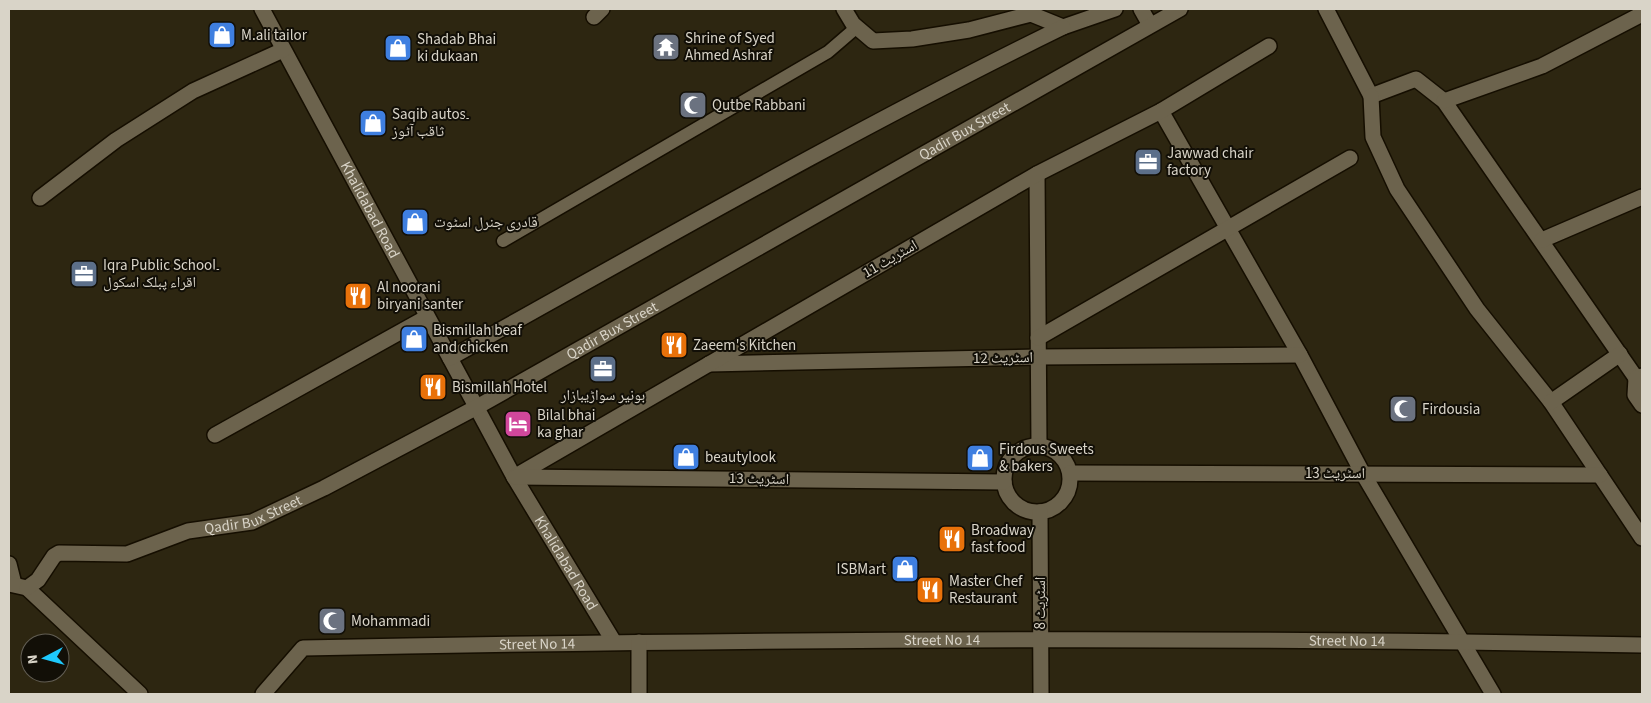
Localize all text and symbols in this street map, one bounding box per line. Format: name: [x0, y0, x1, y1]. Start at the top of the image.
shop icon: M.ali tailor: [207, 20, 237, 50]
place label: M.ali tailor: [241, 25, 308, 46]
place label: Shrine of Syed Ahmed Ashraf: [685, 28, 775, 66]
place label: Shadab Bhai ki dukaan: [417, 29, 496, 67]
temple icon: Shrine of Syed Ahmed Ashraf: [651, 32, 681, 62]
shop icon: Shadab Bhai ki dukaan: [383, 33, 413, 63]
mosque icon: Qutbe Rabbani: [678, 90, 708, 120]
place label: Qutbe Rabbani: [712, 95, 806, 116]
street label: Qadir Bux Street: [915, 97, 1014, 165]
place label: Saqib autos۔ ثاقب آٹوز: [391, 104, 470, 142]
shop icon: Saqib autos۔ ثاقب آٹوز: [358, 108, 388, 138]
place label: Jawwad chair factory: [1167, 143, 1254, 181]
office icon: Jawwad chair factory: [1133, 147, 1163, 177]
street label: Khalidabad Road: [335, 158, 405, 262]
shop icon: قادری جنرل اسٹوت: [400, 207, 430, 237]
place label: قادری جنرل اسٹوت: [434, 212, 538, 233]
street label: اسٹریٹ 11: [859, 235, 921, 283]
place label: Iqra Public School۔ اقراء پبلک اسکول: [103, 255, 220, 293]
office icon: Iqra Public School۔ اقراء پبلک اسکول: [69, 259, 99, 289]
place label: Al noorani biryani santer: [377, 277, 464, 315]
restaurant icon: Al noorani biryani santer: [343, 281, 373, 311]
street label: Qadir Bux Street: [562, 296, 662, 365]
place label: Bismillah beaf and chicken: [433, 320, 522, 358]
shop icon: Bismillah beaf and chicken: [399, 324, 429, 354]
restaurant icon: Zaeem's Kitchen: [659, 330, 689, 360]
place label: Zaeem's Kitchen: [693, 335, 796, 356]
street label: اسٹریٹ 12: [973, 347, 1033, 369]
office icon: بونیر سواڑیبازار: [588, 354, 618, 384]
restaurant icon: Bismillah Hotel: [418, 372, 448, 402]
place label: Bismillah Hotel: [452, 377, 547, 398]
place label: بونیر سواڑیبازار: [560, 385, 645, 406]
mosque icon: Firdousia: [1388, 394, 1418, 424]
place label: Firdousia: [1422, 399, 1480, 420]
place label: Bilal bhai ka ghar: [537, 405, 595, 443]
hotel icon: Bilal bhai ka ghar: [503, 409, 533, 439]
place label: Firdous Sweets & bakers: [999, 439, 1094, 477]
shop icon: beautylook: [671, 442, 701, 472]
shop icon: Firdous Sweets & bakers: [965, 443, 995, 473]
place label: beautylook: [705, 447, 776, 468]
street label: اسٹریٹ 13: [1305, 463, 1365, 484]
street label: اسٹریٹ 13: [729, 468, 789, 490]
street label: Qadir Bux Street: [203, 489, 305, 539]
street label: Khalidabad Road: [529, 512, 603, 614]
place label: Broadway fast food: [971, 520, 1034, 558]
restaurant icon: Broadway fast food: [937, 524, 967, 554]
shop icon: ISBMart: [890, 554, 920, 584]
place label: ISBMart: [836, 559, 886, 580]
place label: Master Chef Restaurant: [949, 571, 1023, 609]
restaurant icon: Master Chef Restaurant: [915, 575, 945, 605]
street label: اسٹریٹ 8: [1030, 577, 1051, 629]
mosque icon: Mohammadi: [317, 606, 347, 636]
place label: Mohammadi: [351, 611, 430, 632]
street label: Street No 14: [904, 629, 981, 651]
street label: Street No 14: [1309, 630, 1386, 652]
north arrow: [20, 633, 70, 683]
street label: Street No 14: [499, 633, 576, 655]
text: N: [23, 654, 43, 665]

